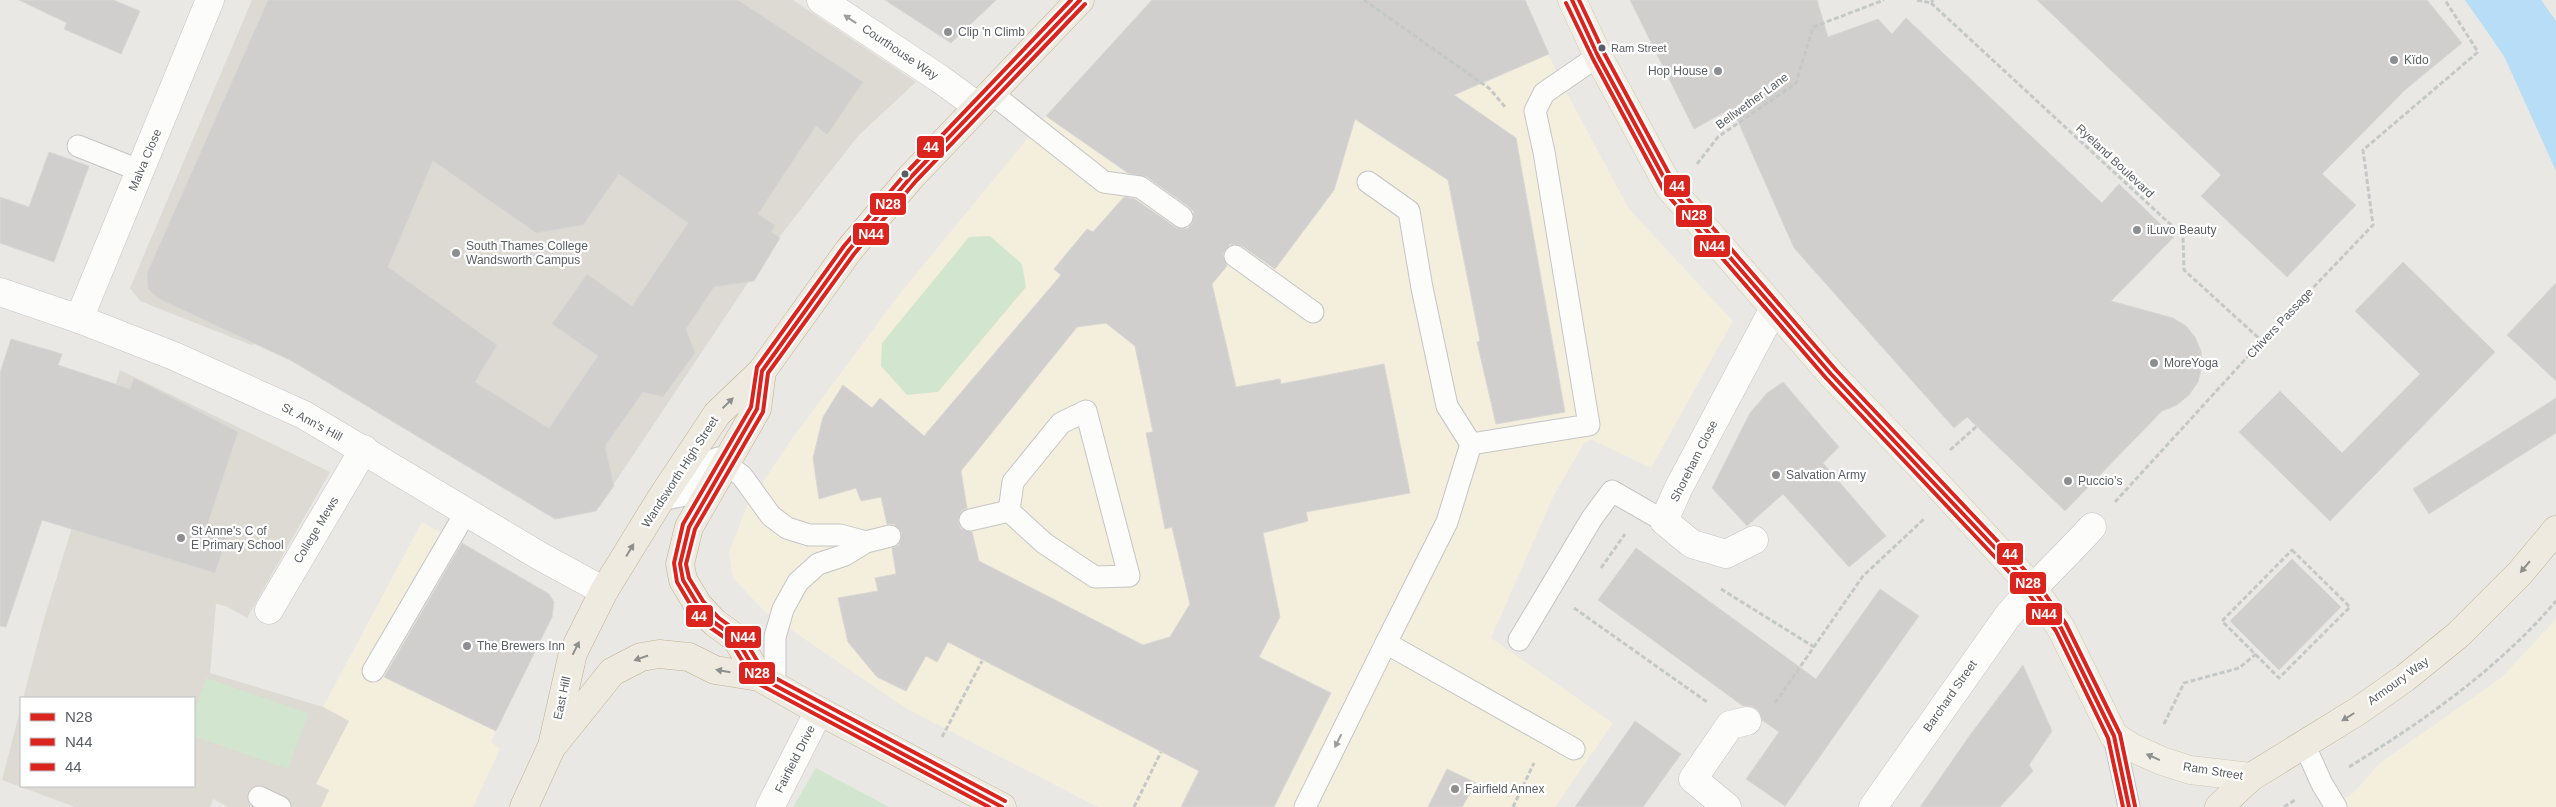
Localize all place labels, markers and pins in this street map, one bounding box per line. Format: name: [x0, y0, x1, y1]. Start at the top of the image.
place label: Clip 'n Climb: [958, 25, 1025, 39]
marker: Clip 'n Climb: [942, 26, 954, 38]
place label: Ram Street: [1611, 42, 1667, 54]
marker: Ram Street: [1597, 43, 1607, 53]
place label: Kïdo: [2404, 53, 2429, 67]
marker: Kïdo: [2388, 54, 2400, 66]
place label: Hop House: [1648, 64, 1708, 78]
marker: Hop House: [1712, 65, 1724, 77]
unlabelled marker: [900, 169, 910, 179]
place label: iLuvo Beauty: [2147, 223, 2216, 237]
marker: iLuvo Beauty: [2131, 224, 2143, 236]
place label: South Thames College Wandsworth Campus: [466, 239, 588, 267]
marker: South Thames College Wandsworth Campus: [450, 247, 462, 259]
place label: MoreYoga: [2164, 356, 2219, 370]
marker: MoreYoga: [2148, 357, 2160, 369]
place label: Salvation Army: [1786, 468, 1866, 482]
marker: Salvation Army: [1770, 469, 1782, 481]
place label: Puccio’s: [2078, 474, 2122, 488]
marker: Puccio’s: [2062, 475, 2074, 487]
place label: St Anne's C of E Primary School: [191, 524, 284, 552]
marker: St Anne's C of E Primary School: [175, 532, 187, 544]
place label: The Brewers Inn: [477, 639, 565, 653]
marker: The Brewers Inn: [461, 640, 473, 652]
place label: Fairfield Annex: [1465, 782, 1544, 796]
marker: Fairfield Annex: [1449, 783, 1461, 795]

